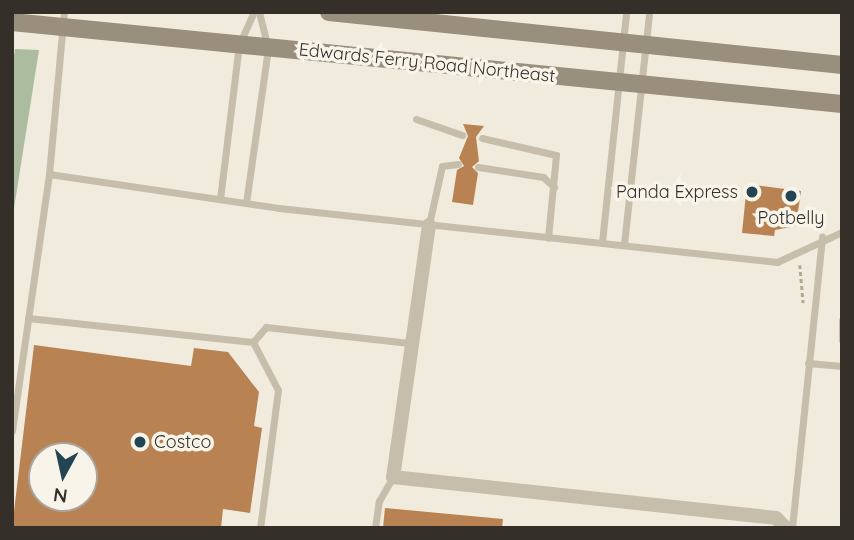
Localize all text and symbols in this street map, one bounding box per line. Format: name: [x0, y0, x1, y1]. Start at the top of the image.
street label: Edwards Ferry Road Northeast: [298, 39, 556, 87]
place label: Panda Express: [616, 181, 738, 203]
marker: Panda Express: [744, 184, 760, 200]
marker: Potbelly: [783, 188, 799, 204]
place label: Potbelly: [758, 207, 824, 229]
place label: Costco: [154, 431, 211, 453]
marker: Costco: [132, 434, 148, 450]
north arrow: [28, 442, 98, 512]
text: N: [52, 483, 69, 509]

